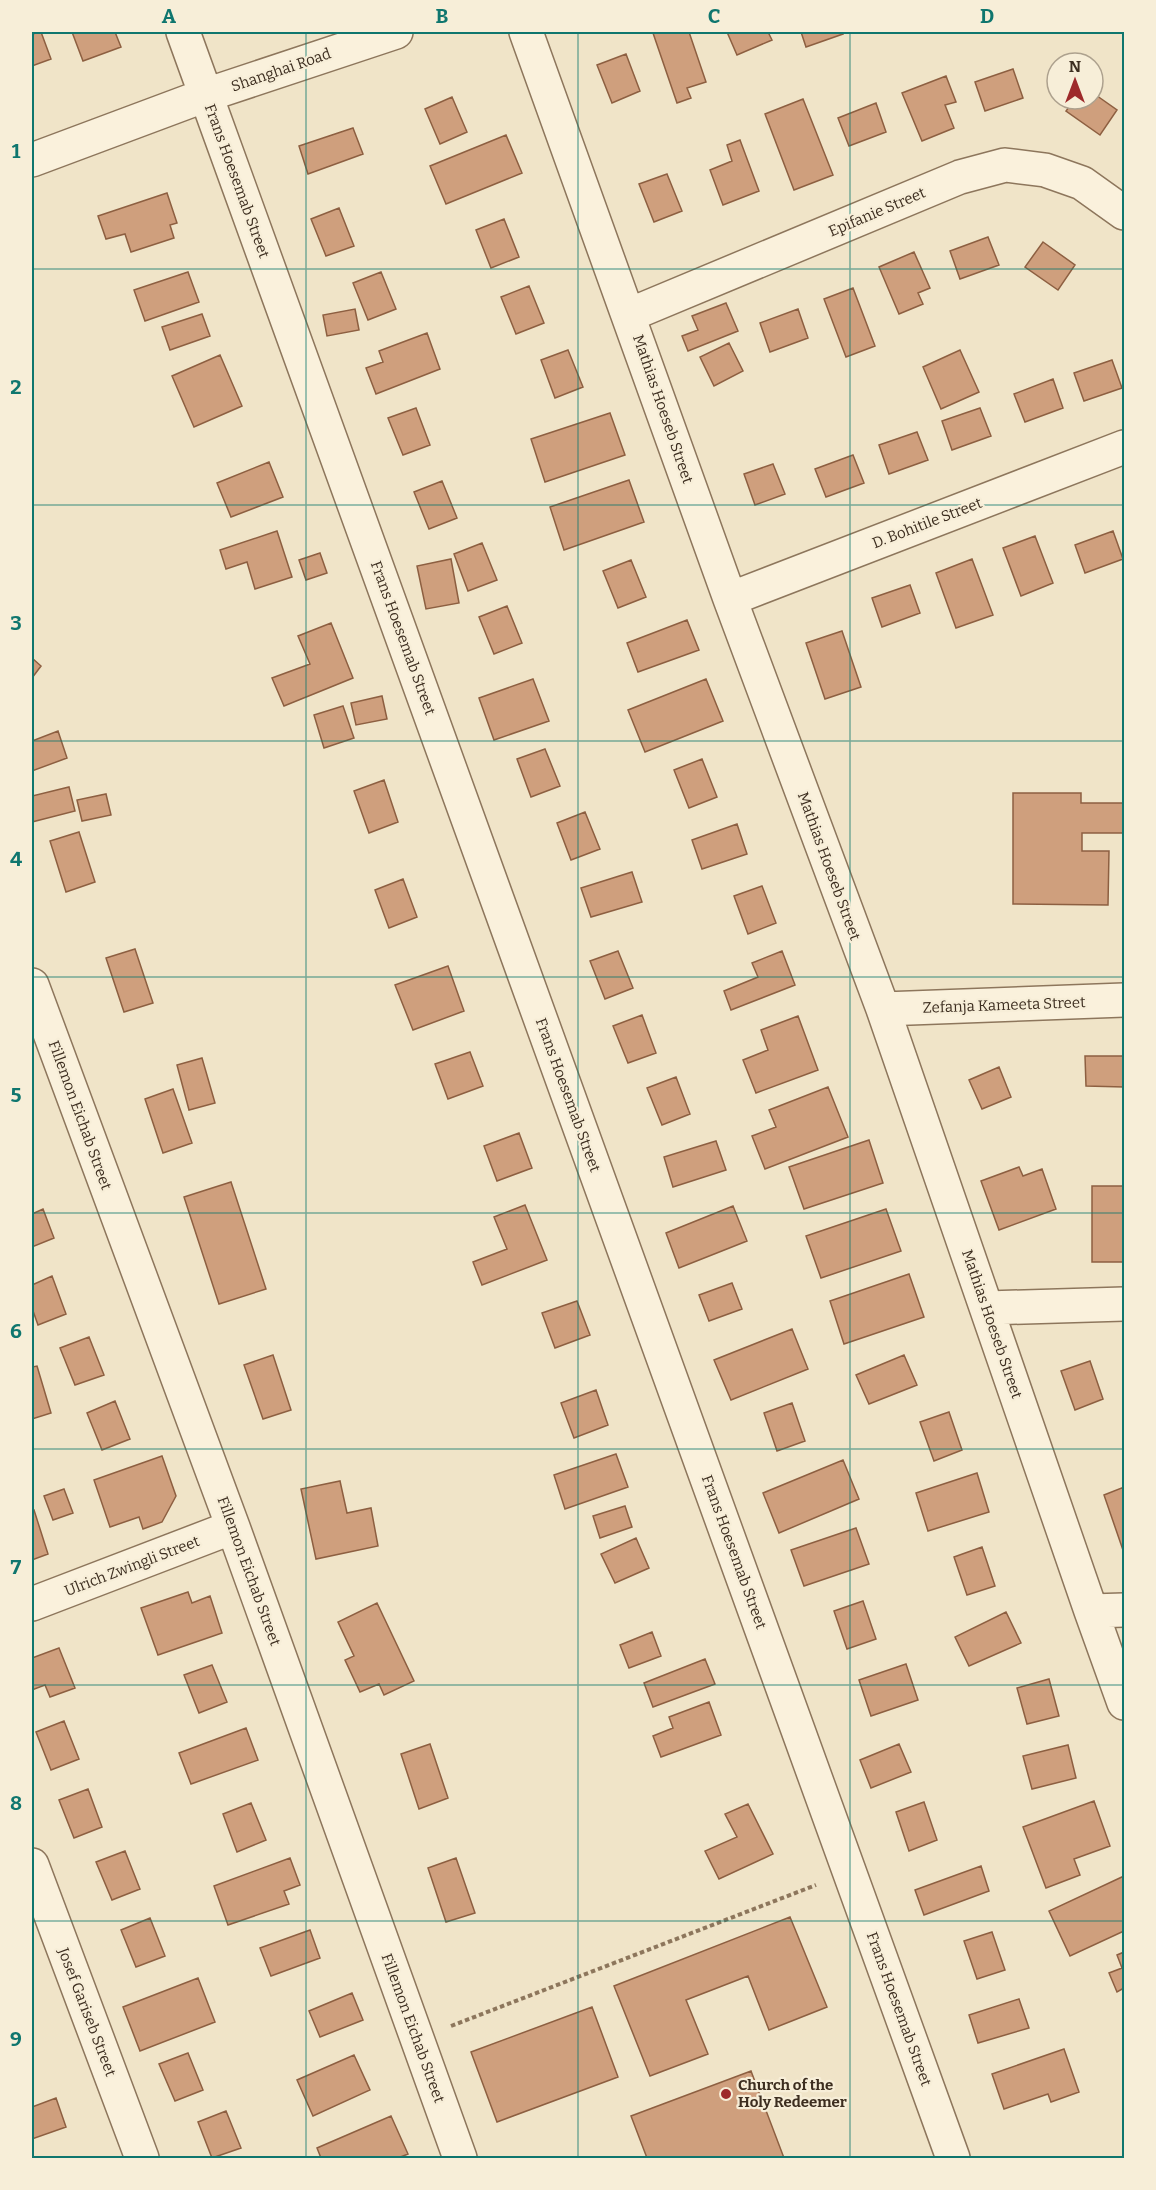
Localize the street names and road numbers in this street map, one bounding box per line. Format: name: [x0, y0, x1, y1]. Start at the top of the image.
street label: Shanghai Road: [229, 44, 333, 96]
street label: Frans Hoesemab Street: [201, 101, 273, 261]
street label: Epifanie Street: [826, 183, 929, 240]
street label: Mathias Hoeseb Street: [629, 332, 697, 486]
street label: D. Bohitile Street: [870, 494, 985, 552]
street label: Frans Hoesemab Street: [367, 558, 439, 718]
street label: Mathias Hoeseb Street: [794, 789, 864, 943]
street label: Zefanja Kameeta Street: [922, 993, 1086, 1017]
street label: Frans Hoesemab Street: [532, 1015, 604, 1175]
street label: Fillemon Eichab Street: [45, 1038, 116, 1193]
street label: Mathias Hoeseb Street: [958, 1247, 1026, 1401]
street label: Frans Hoesemab Street: [698, 1472, 770, 1632]
street label: Fillemon Eichab Street: [214, 1494, 285, 1649]
street label: Ulrich Zwingli Street: [62, 1532, 203, 1600]
street label: Frans Hoesemab Street: [863, 1929, 935, 2089]
street label: Josef Gariseb Street: [54, 1944, 120, 2079]
street label: Fillemon Eichab Street: [378, 1951, 449, 2106]

